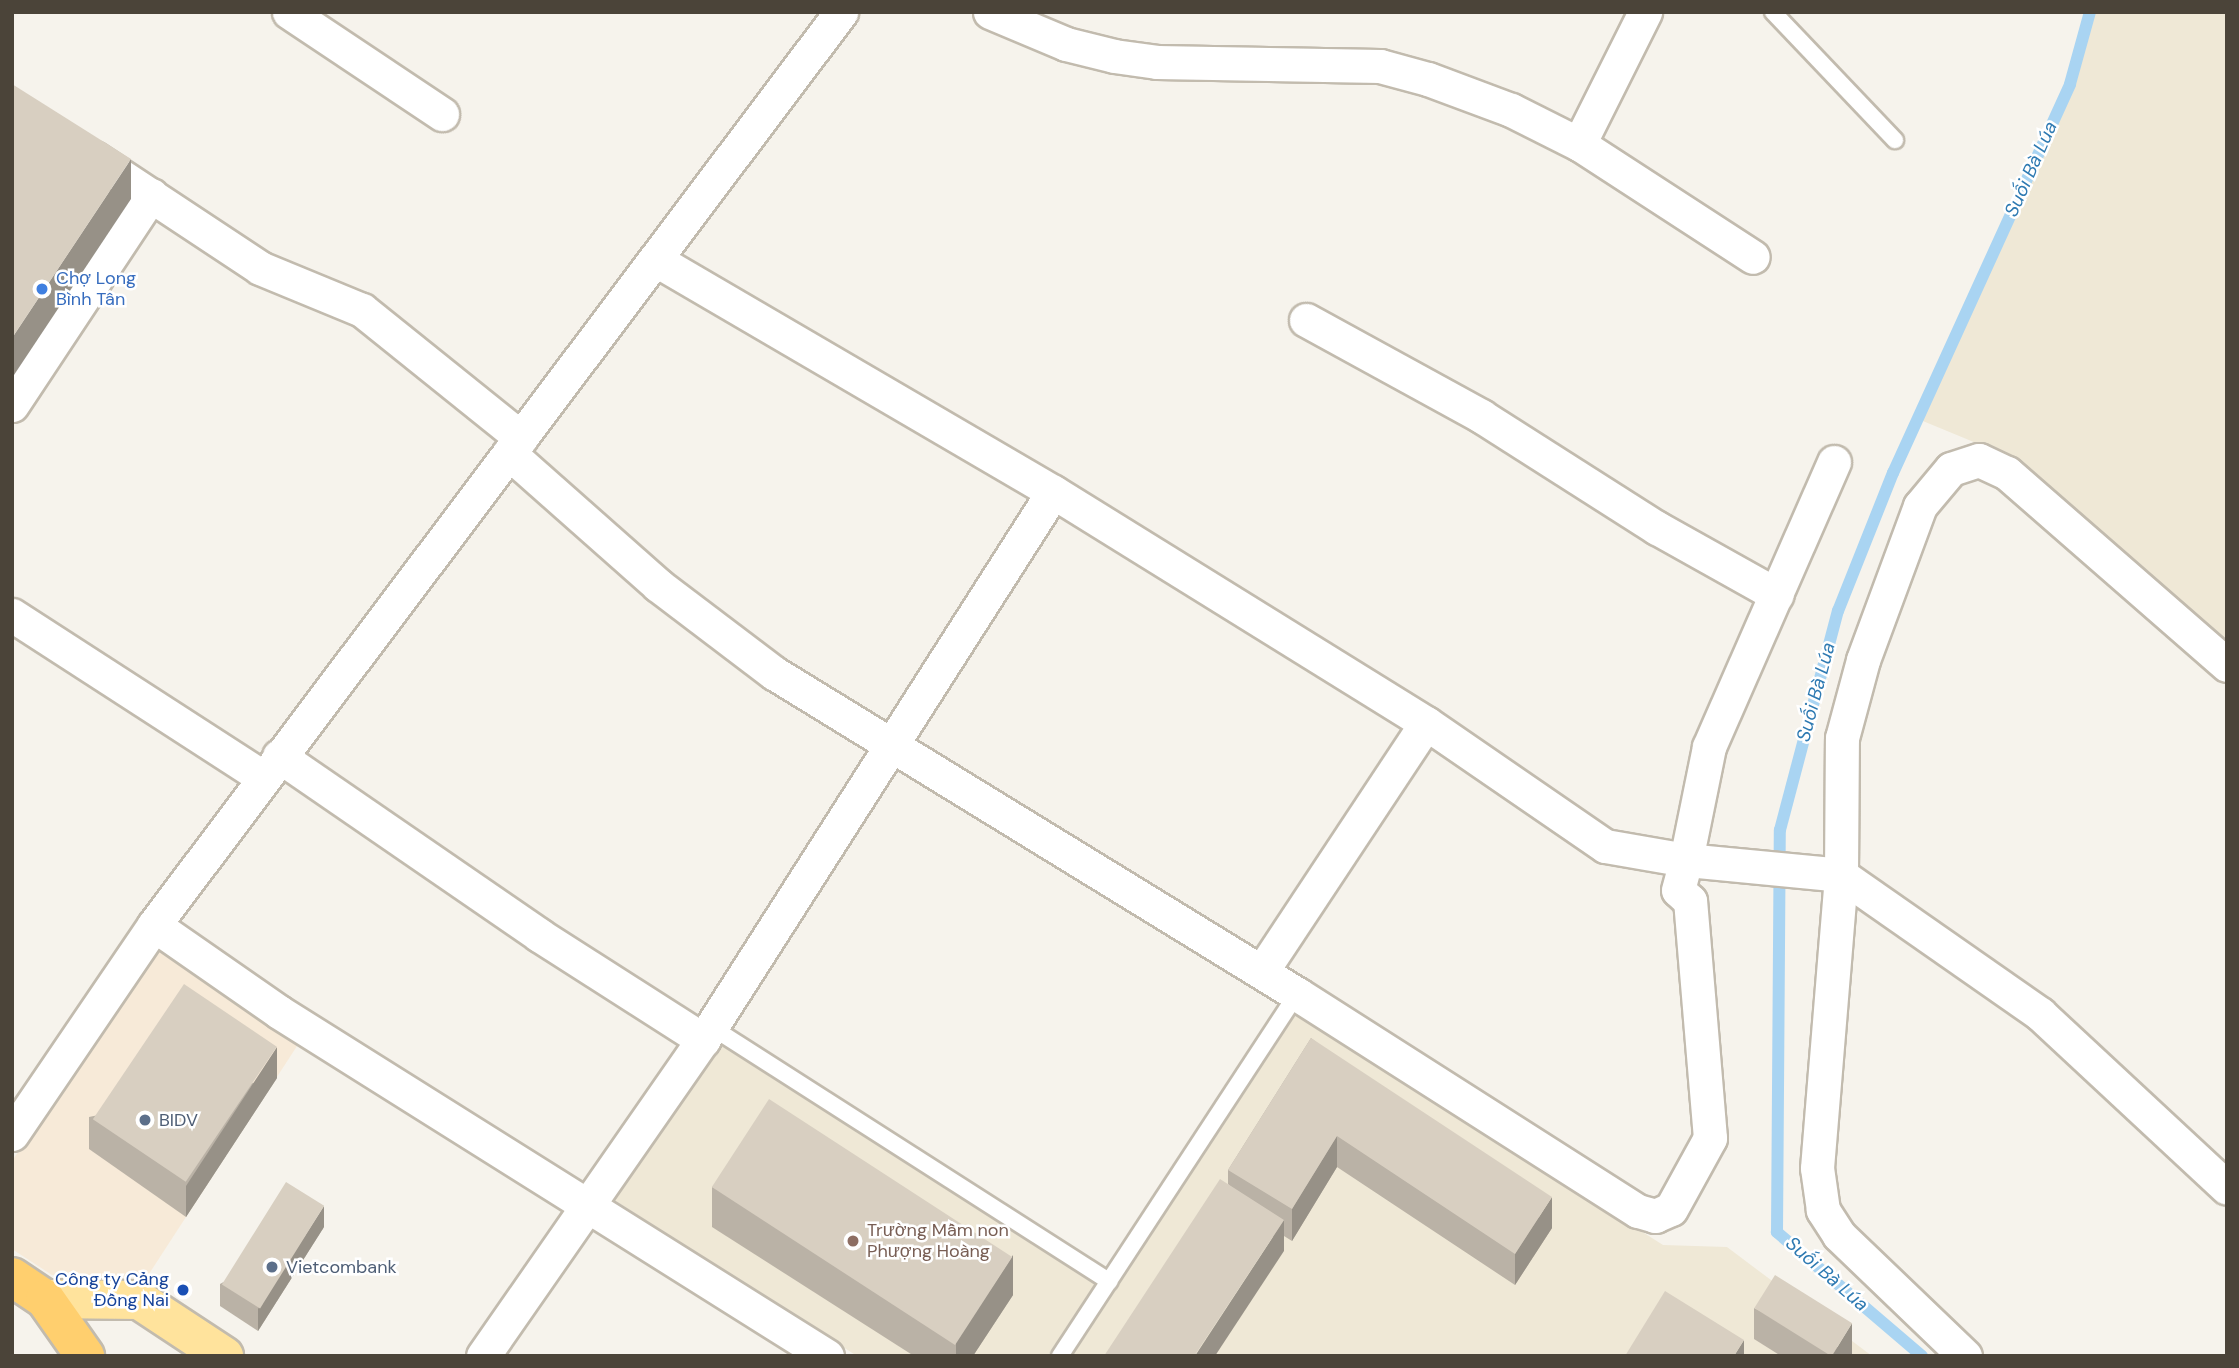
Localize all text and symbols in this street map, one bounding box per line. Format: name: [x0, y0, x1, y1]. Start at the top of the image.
water label: Suối Bà Lúa: [2000, 118, 2062, 220]
place label: Chợ Long Bình Tân: [56, 268, 136, 310]
marker: Chợ Long Bình Tân: [34, 281, 50, 297]
water label: Suối Bà Lúa: [1792, 640, 1840, 744]
place label: BIDV: [159, 1109, 198, 1131]
marker: BIDV: [137, 1112, 153, 1128]
place label: Trường Mầm non Phượng Hoàng: [867, 1220, 1009, 1262]
water label: Suối Bà Lúa: [1781, 1232, 1873, 1316]
marker: Trường Mầm non Phượng Hoàng: [845, 1233, 861, 1249]
place label: Vietcombank: [286, 1256, 397, 1278]
marker: Vietcombank: [264, 1259, 280, 1275]
place label: Công ty Cảng Đồng Nai: [55, 1269, 169, 1312]
marker: Công ty Cảng Đồng Nai: [175, 1282, 191, 1298]

